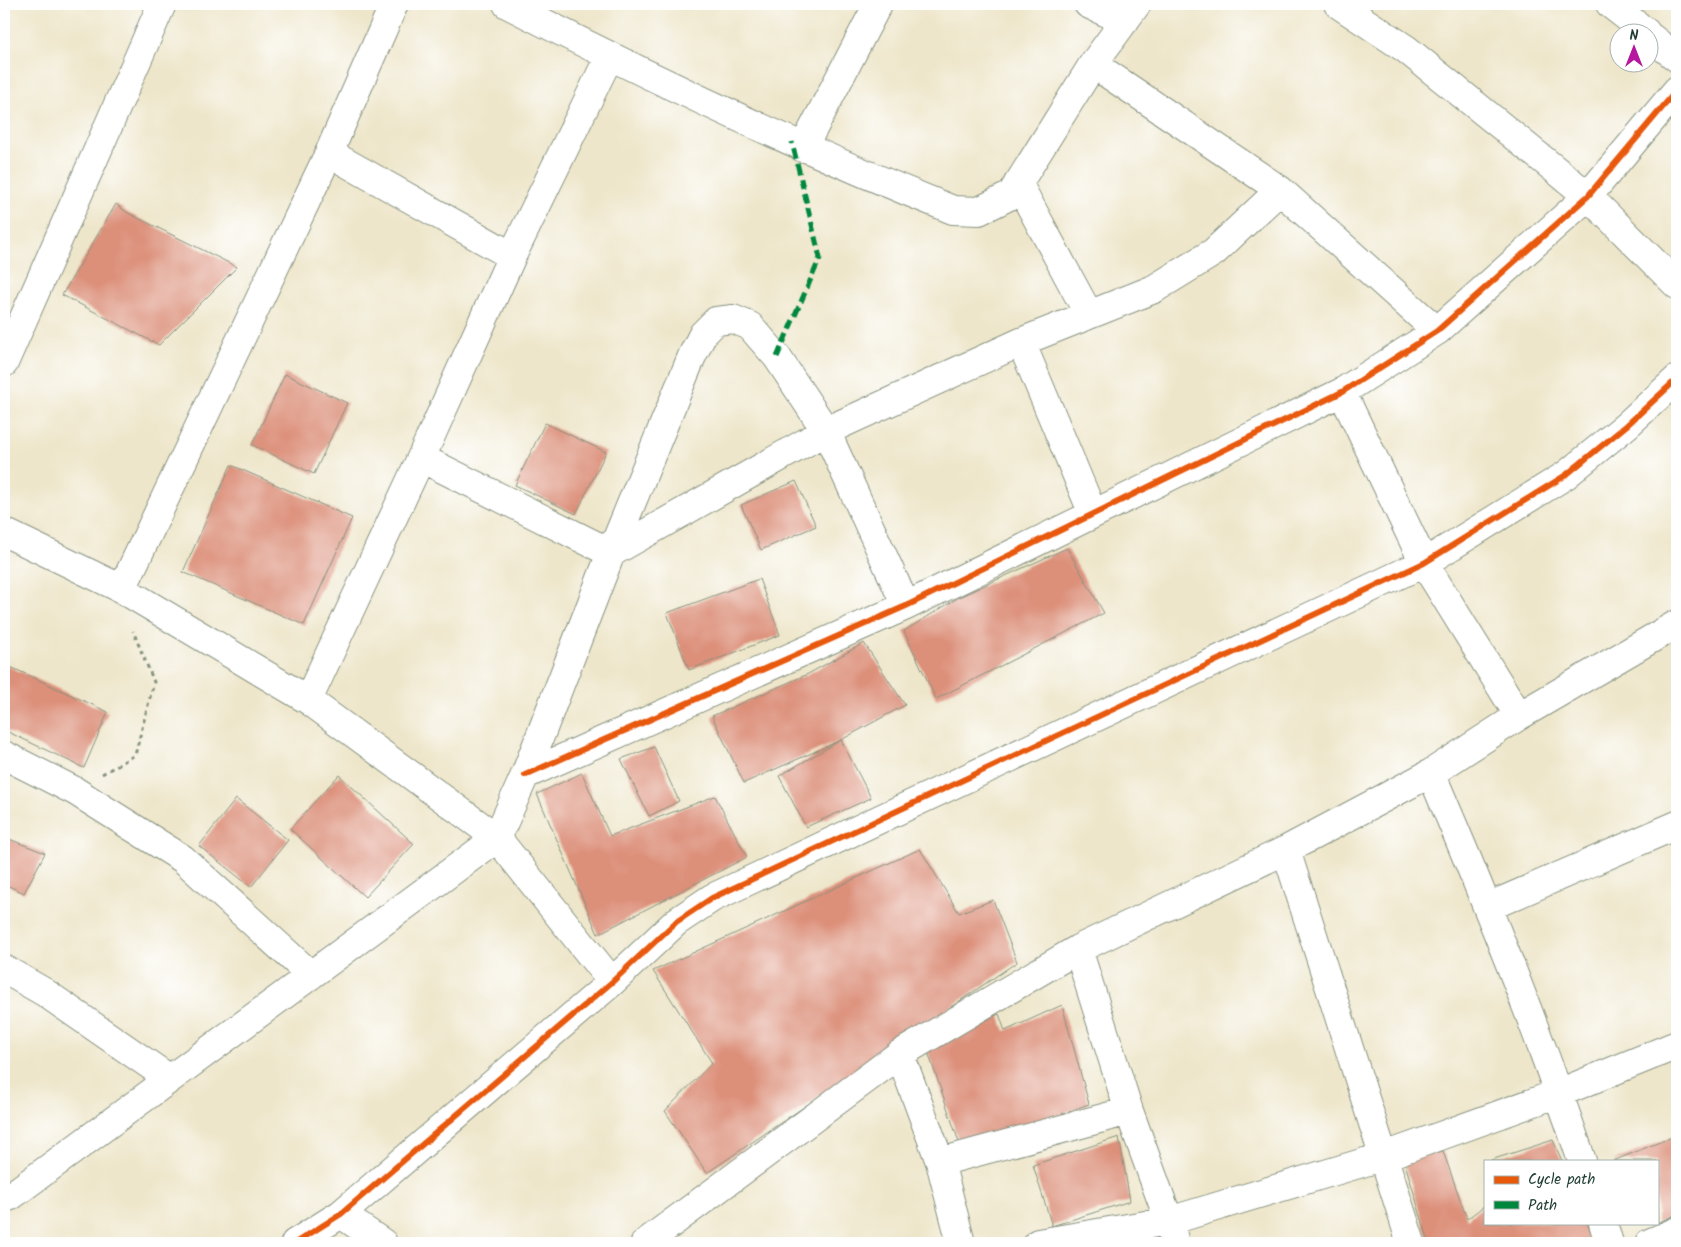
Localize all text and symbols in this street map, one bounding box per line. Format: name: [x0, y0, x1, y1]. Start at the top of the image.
north arrow: [1608, 22, 1658, 72]
text: N: [1630, 25, 1639, 47]
legend: [1484, 1160, 1658, 1224]
text: Cycle path: [1528, 1168, 1595, 1192]
text: Path: [1528, 1194, 1557, 1218]

